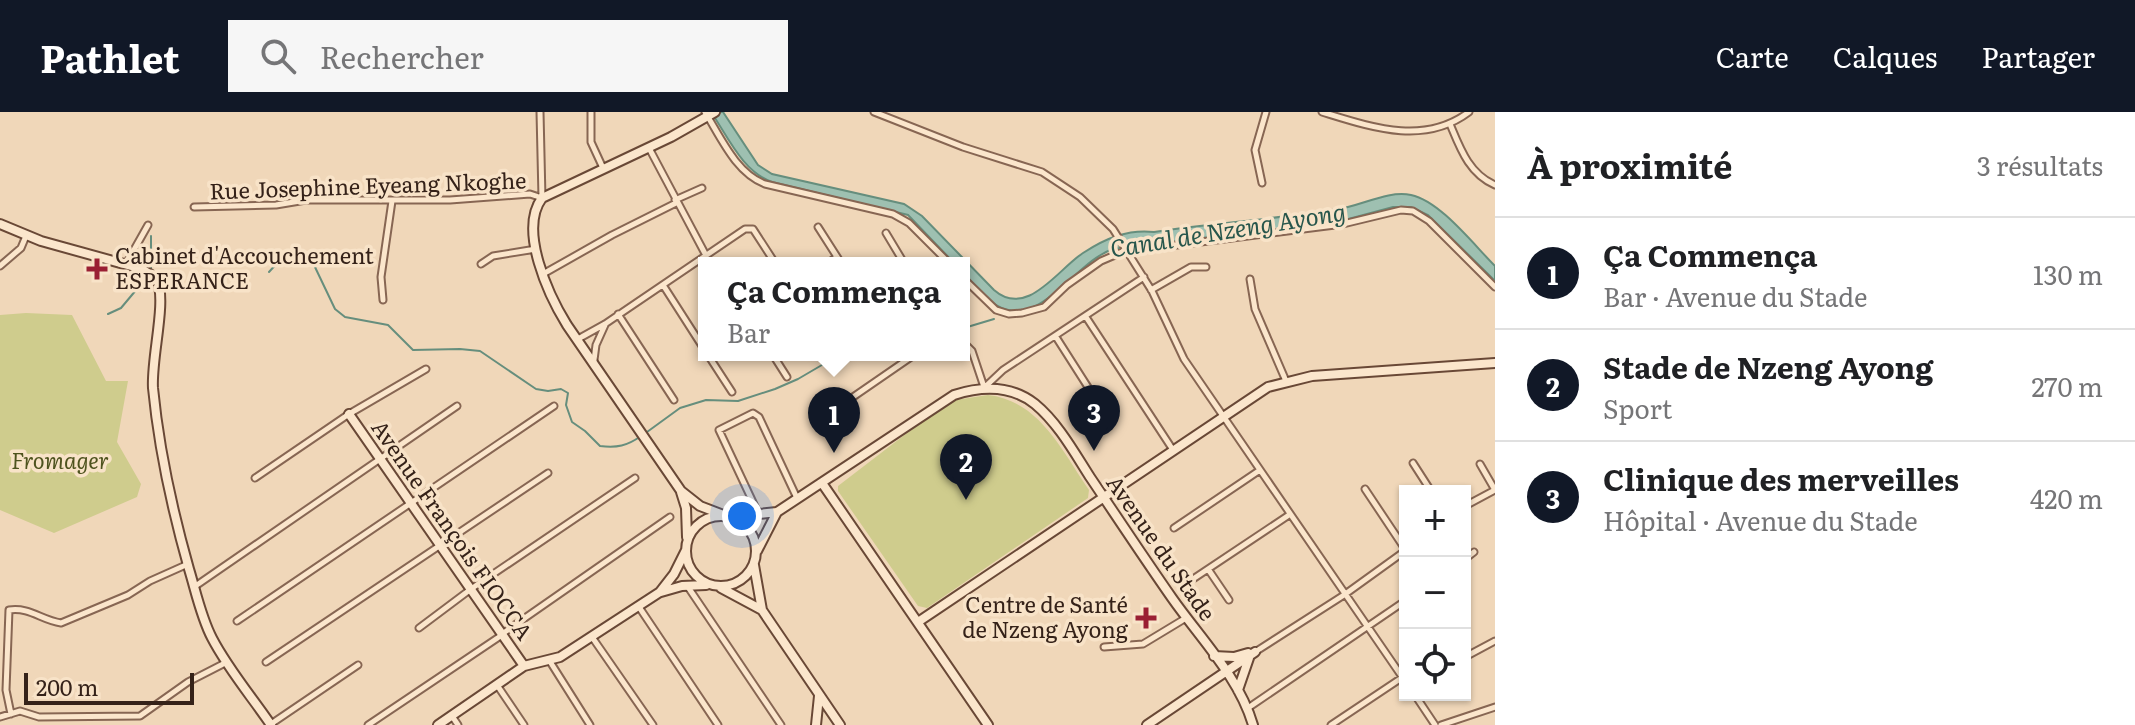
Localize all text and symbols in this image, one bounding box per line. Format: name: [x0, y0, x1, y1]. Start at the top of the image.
search box: [228, 20, 788, 92]
text: Pathlet: [40, 28, 180, 85]
icon: search: [256, 34, 300, 78]
text: Rechercher: [320, 34, 484, 78]
text: Carte: [1716, 35, 1789, 77]
text: Calques: [1833, 35, 1937, 77]
text: Partager: [1981, 35, 2095, 77]
text: À proximité: [1527, 139, 1732, 189]
text: 3 résultats: [1977, 145, 2103, 184]
street label: Rue Josephine Eyeang Nkoghe: [209, 162, 527, 207]
water label: Canal de Nzeng Ayong: [1107, 193, 1348, 264]
text: Ça Commença: [1603, 232, 1817, 276]
place label: Cabinet d'Accouchement ESPERANCE: [115, 238, 374, 296]
text: 1: [1548, 254, 1558, 293]
text: 130 m: [2033, 254, 2103, 293]
popup: [698, 257, 970, 361]
marker: Cabinet d'Accouchement ESPERANCE: [86, 258, 108, 280]
text: Ça Commença: [727, 268, 941, 312]
text: Bar · Avenue du Stade: [1603, 276, 1868, 315]
text: Bar: [727, 312, 770, 351]
text: Stade de Nzeng Ayong: [1603, 344, 1934, 388]
text: 2: [1546, 366, 1560, 405]
text: 270 m: [2031, 366, 2103, 405]
pin: 3: [1068, 385, 1120, 451]
pin: 1: [808, 387, 860, 453]
text: Sport: [1603, 388, 1672, 427]
street label: Avenue François FIOCCA: [365, 412, 542, 646]
pin: 2: [940, 434, 992, 500]
park label: Fromager: [11, 443, 109, 476]
text: Clinique des merveilles: [1603, 456, 1959, 500]
street label: Avenue du Stade: [1100, 468, 1225, 627]
text: 3: [1546, 478, 1560, 517]
text: 420 m: [2030, 478, 2103, 517]
map controls: [1399, 485, 1471, 701]
button: +: [1399, 485, 1471, 557]
your location: [722, 496, 762, 536]
text: Hôpital · Avenue du Stade: [1603, 500, 1918, 539]
button: −: [1399, 557, 1471, 629]
place label: Centre de Santé de Nzeng Ayong: [962, 587, 1129, 645]
marker: Centre de Santé de Nzeng Ayong: [1135, 607, 1157, 629]
button: locate: [1399, 629, 1471, 701]
scale bar: [24, 669, 194, 705]
text: 200 m: [36, 670, 98, 703]

